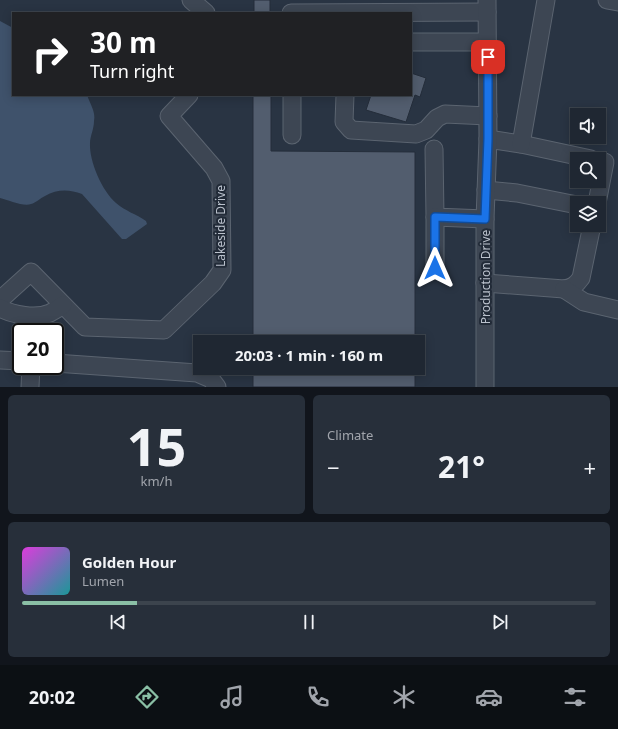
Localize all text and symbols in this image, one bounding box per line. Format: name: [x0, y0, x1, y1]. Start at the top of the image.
text: 30 m: [90, 23, 157, 61]
icon: right: [24, 28, 76, 80]
pin: [471, 40, 505, 74]
icon: arrive: [477, 46, 499, 68]
text: Turn right: [90, 59, 174, 83]
map controls: [570, 108, 606, 232]
button: sound: [570, 108, 606, 144]
button: search: [570, 152, 606, 188]
street label: Lakeside Drive: [212, 185, 229, 267]
button: layers: [570, 196, 606, 232]
street label: Production Drive: [477, 229, 494, 324]
position arrow: [414, 247, 456, 289]
speed limit sign: 20: [12, 323, 64, 375]
text: 20:03 · 1 min · 160 m: [235, 345, 383, 365]
text: 15: [127, 410, 186, 481]
text: Climate: [327, 426, 373, 444]
text: 21°: [438, 446, 485, 487]
text: −: [327, 452, 340, 482]
text: +: [583, 452, 596, 482]
text: km/h: [141, 472, 172, 490]
text: Golden Hour: [82, 552, 176, 572]
text: Lumen: [82, 572, 124, 590]
icon: previous: [107, 611, 129, 633]
icon: pause: [298, 611, 320, 633]
icon: next: [489, 611, 511, 633]
icon: directions: [133, 683, 161, 711]
icon: music: [218, 683, 246, 711]
icon: phone: [304, 683, 332, 711]
icon: climate: [390, 683, 418, 711]
icon: car: [475, 683, 503, 711]
icon: filters: [561, 683, 589, 711]
text: 20:02: [29, 685, 75, 709]

